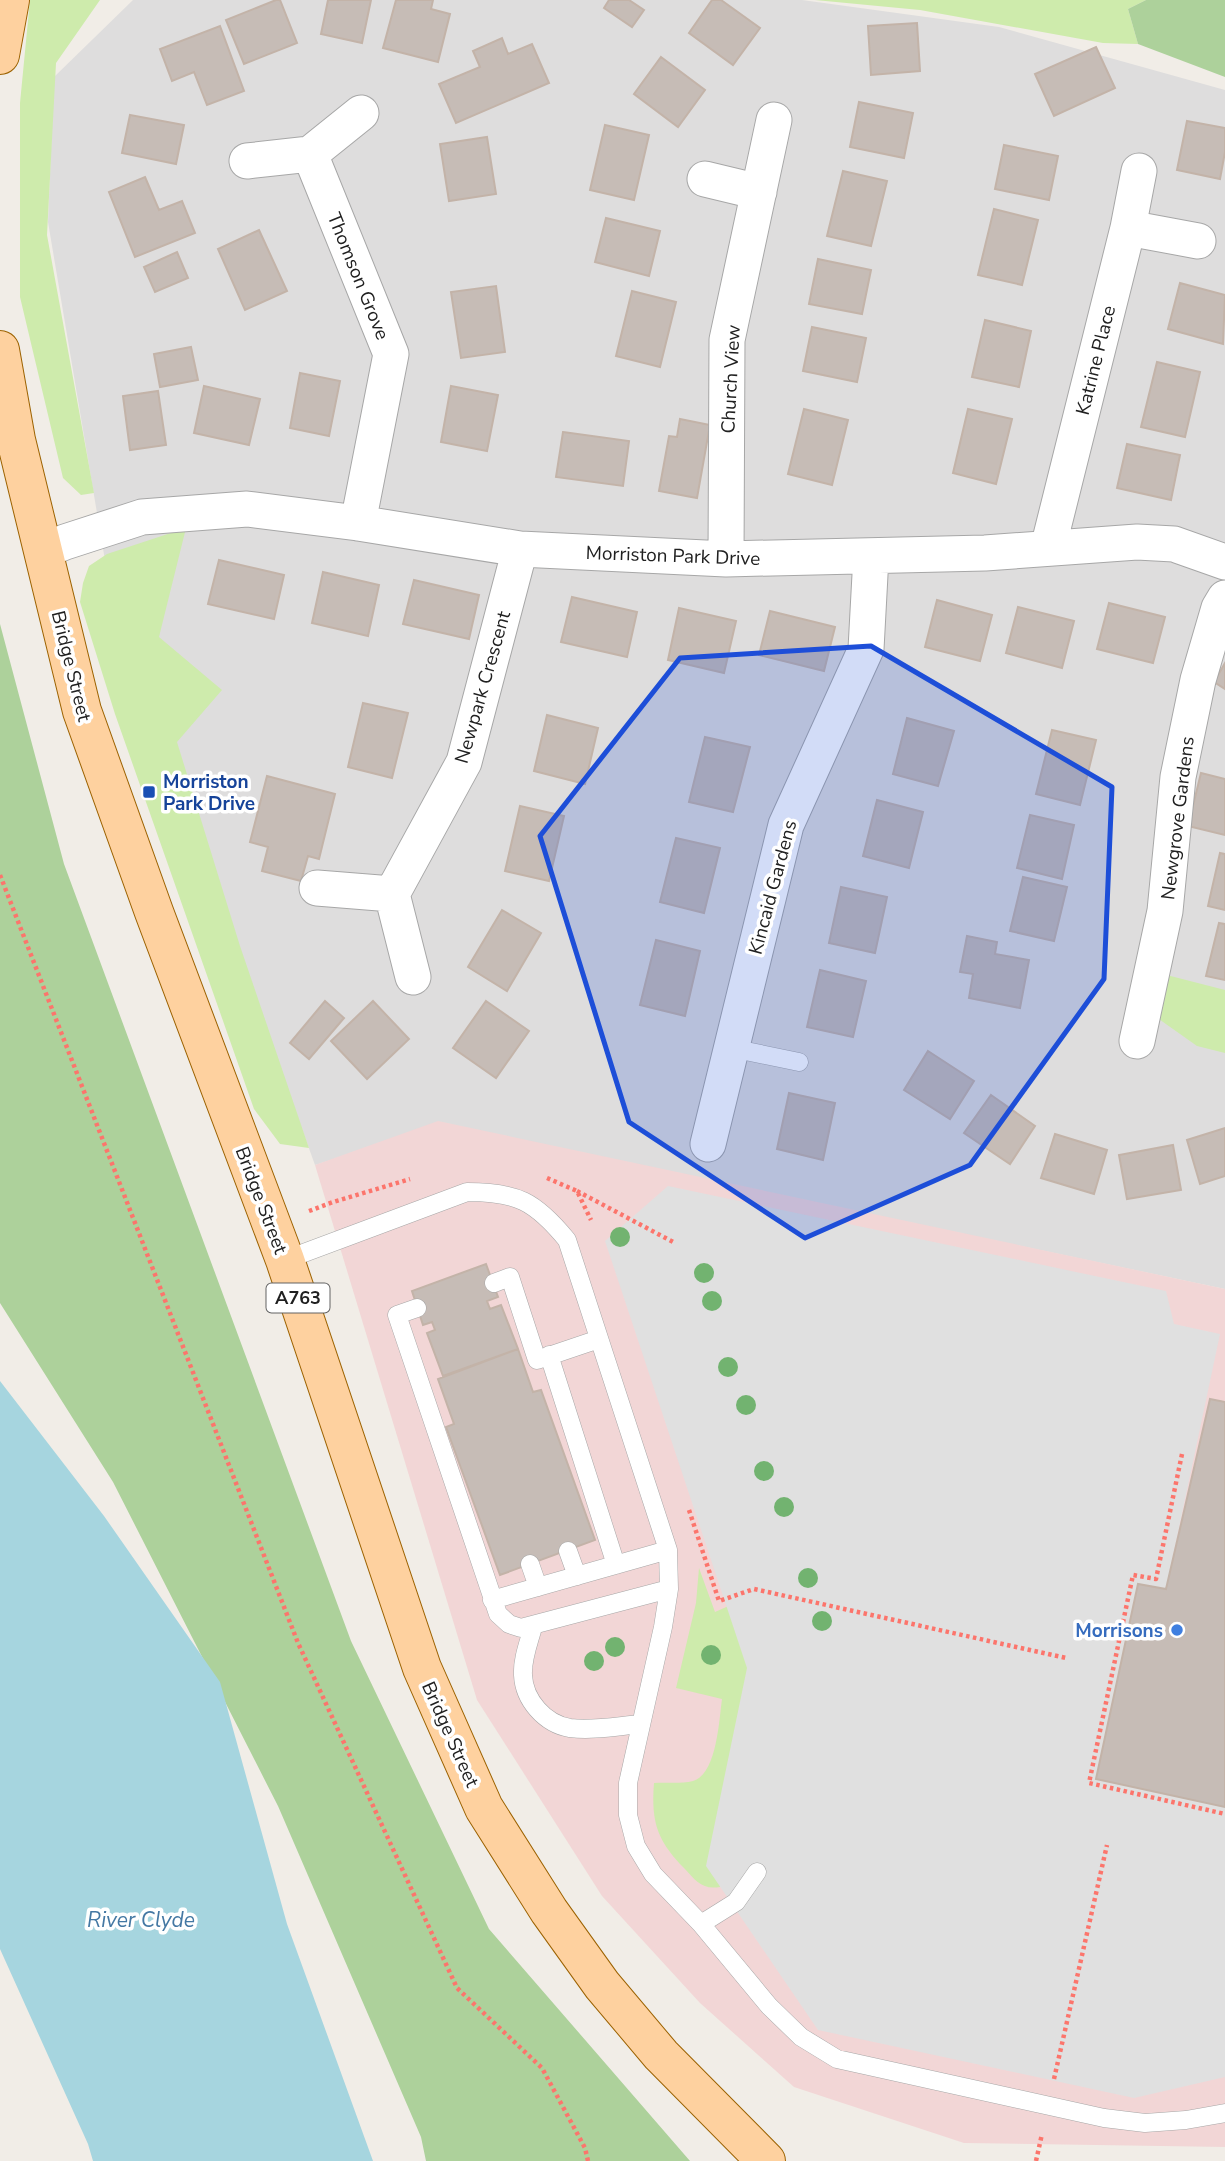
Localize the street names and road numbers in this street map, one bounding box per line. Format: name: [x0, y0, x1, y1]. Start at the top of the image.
street label: Thomson Grove: [321, 209, 395, 344]
street label: Katrine Place: [1070, 303, 1122, 418]
street label: Church View: [715, 324, 747, 434]
street label: Morriston Park Drive: [585, 540, 761, 572]
street label: Bridge Street: [45, 608, 97, 725]
street label: Newpark Crescent: [449, 608, 517, 766]
street label: Newgrove Gardens: [1155, 735, 1201, 901]
street label: Kincaid Gardens: [743, 817, 803, 957]
street label: Bridge Street: [229, 1143, 294, 1258]
road number: A763: [266, 1283, 330, 1312]
street label: Bridge Street: [415, 1677, 485, 1792]

